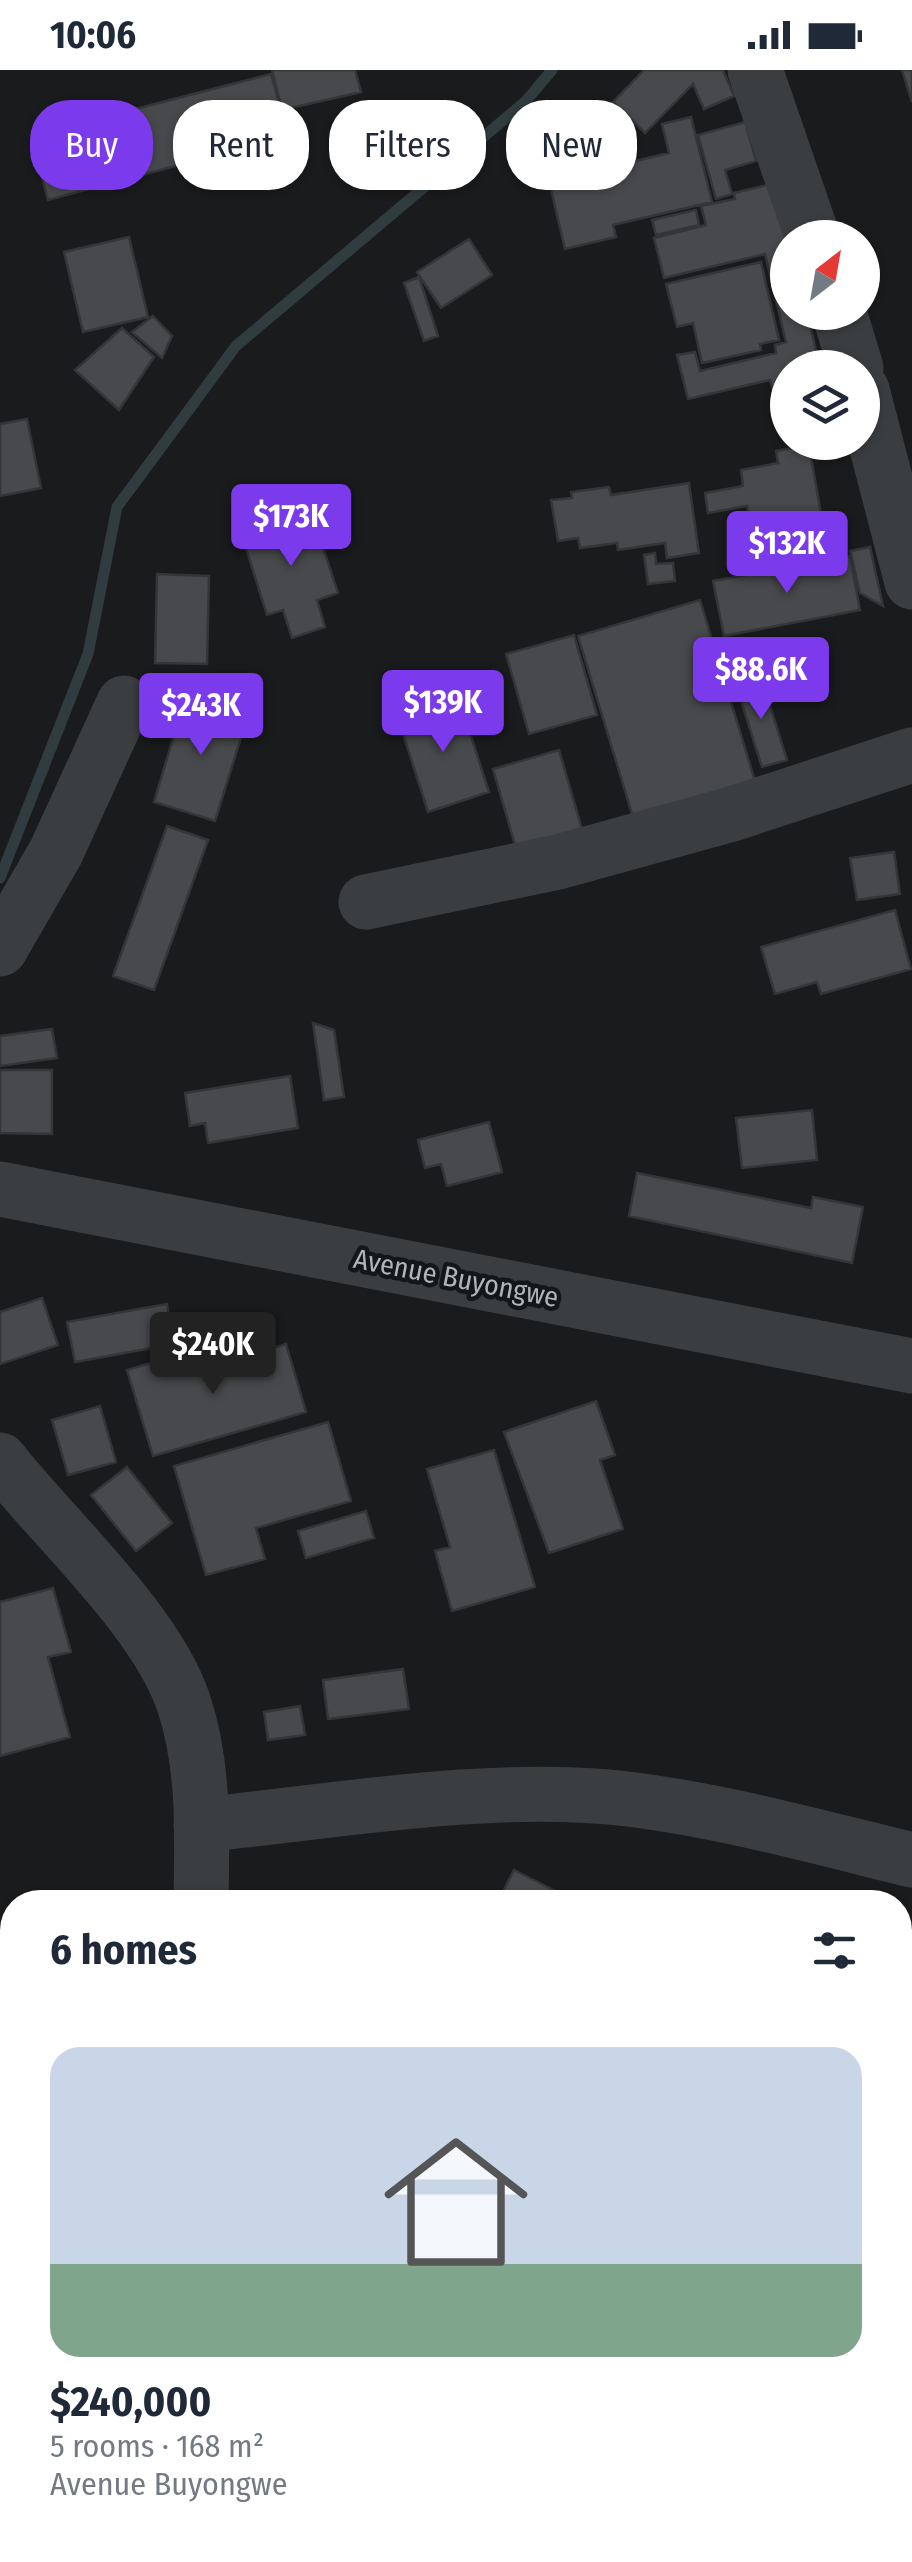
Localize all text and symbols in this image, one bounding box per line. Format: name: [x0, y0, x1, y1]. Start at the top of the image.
text: 10:06: [50, 12, 136, 58]
chip: Buy: [30, 100, 153, 190]
chip: Rent: [173, 100, 309, 190]
chip: Filters: [329, 100, 486, 190]
chip: New: [506, 100, 637, 190]
north arrow: [770, 220, 880, 330]
map controls: [770, 220, 880, 460]
button: layers: [770, 350, 880, 460]
pin: $173K: [221, 484, 361, 569]
text: $173K: [253, 497, 329, 535]
pin: $132K: [717, 511, 857, 596]
text: $132K: [749, 524, 825, 562]
pin: $88.6K: [680, 637, 842, 722]
text: $88.6K: [715, 650, 807, 688]
pin: $139K: [373, 670, 513, 755]
pin: $243K: [131, 673, 271, 758]
text: $139K: [404, 683, 482, 721]
text: $243K: [161, 686, 241, 724]
street label: Avenue Buyongwe: [351, 1242, 561, 1314]
pin: $240K: [143, 1312, 283, 1397]
text: $240K: [172, 1325, 254, 1363]
icon: filters: [807, 1923, 862, 1978]
text: 6 homes: [50, 1925, 197, 1975]
icon: home: [366, 2112, 546, 2292]
text: $240,000: [50, 2377, 211, 2427]
text: 5 rooms · 168 m²: [50, 2427, 264, 2465]
text: Avenue Buyongwe: [50, 2465, 288, 2503]

